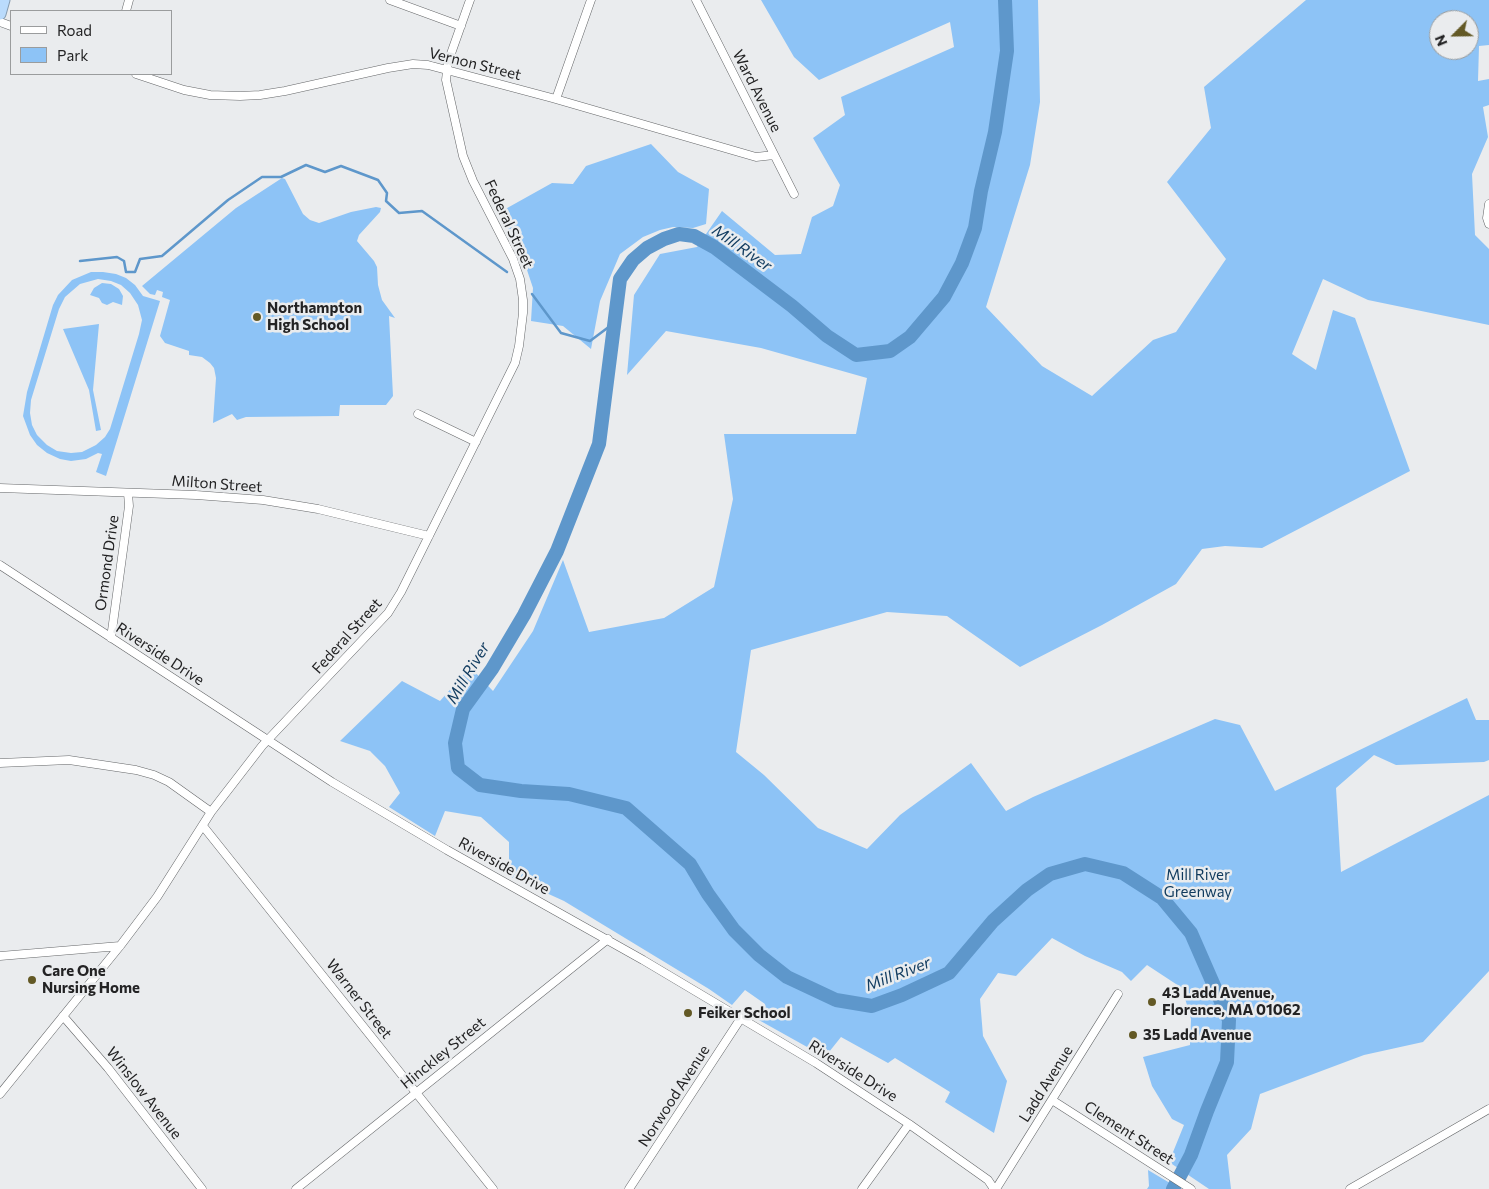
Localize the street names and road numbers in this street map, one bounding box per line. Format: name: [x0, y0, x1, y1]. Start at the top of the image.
street label: Vernon Street: [427, 44, 523, 84]
street label: Ward Avenue: [729, 47, 785, 135]
street label: Federal Street: [481, 177, 537, 271]
street label: Milton Street: [171, 472, 263, 496]
street label: Ormond Drive: [91, 514, 123, 612]
street label: Federal Street: [308, 594, 386, 678]
street label: Riverside Drive: [113, 619, 207, 689]
street label: Riverside Drive: [455, 834, 553, 898]
street label: Warner Street: [322, 956, 396, 1042]
street label: Hinckley Street: [397, 1013, 489, 1093]
street label: Riverside Drive: [805, 1037, 901, 1105]
street label: Norwood Avenue: [634, 1042, 714, 1150]
street label: Ladd Avenue: [1015, 1042, 1077, 1126]
street label: Winslow Avenue: [102, 1043, 186, 1143]
street label: Clement Street: [1081, 1097, 1177, 1169]

